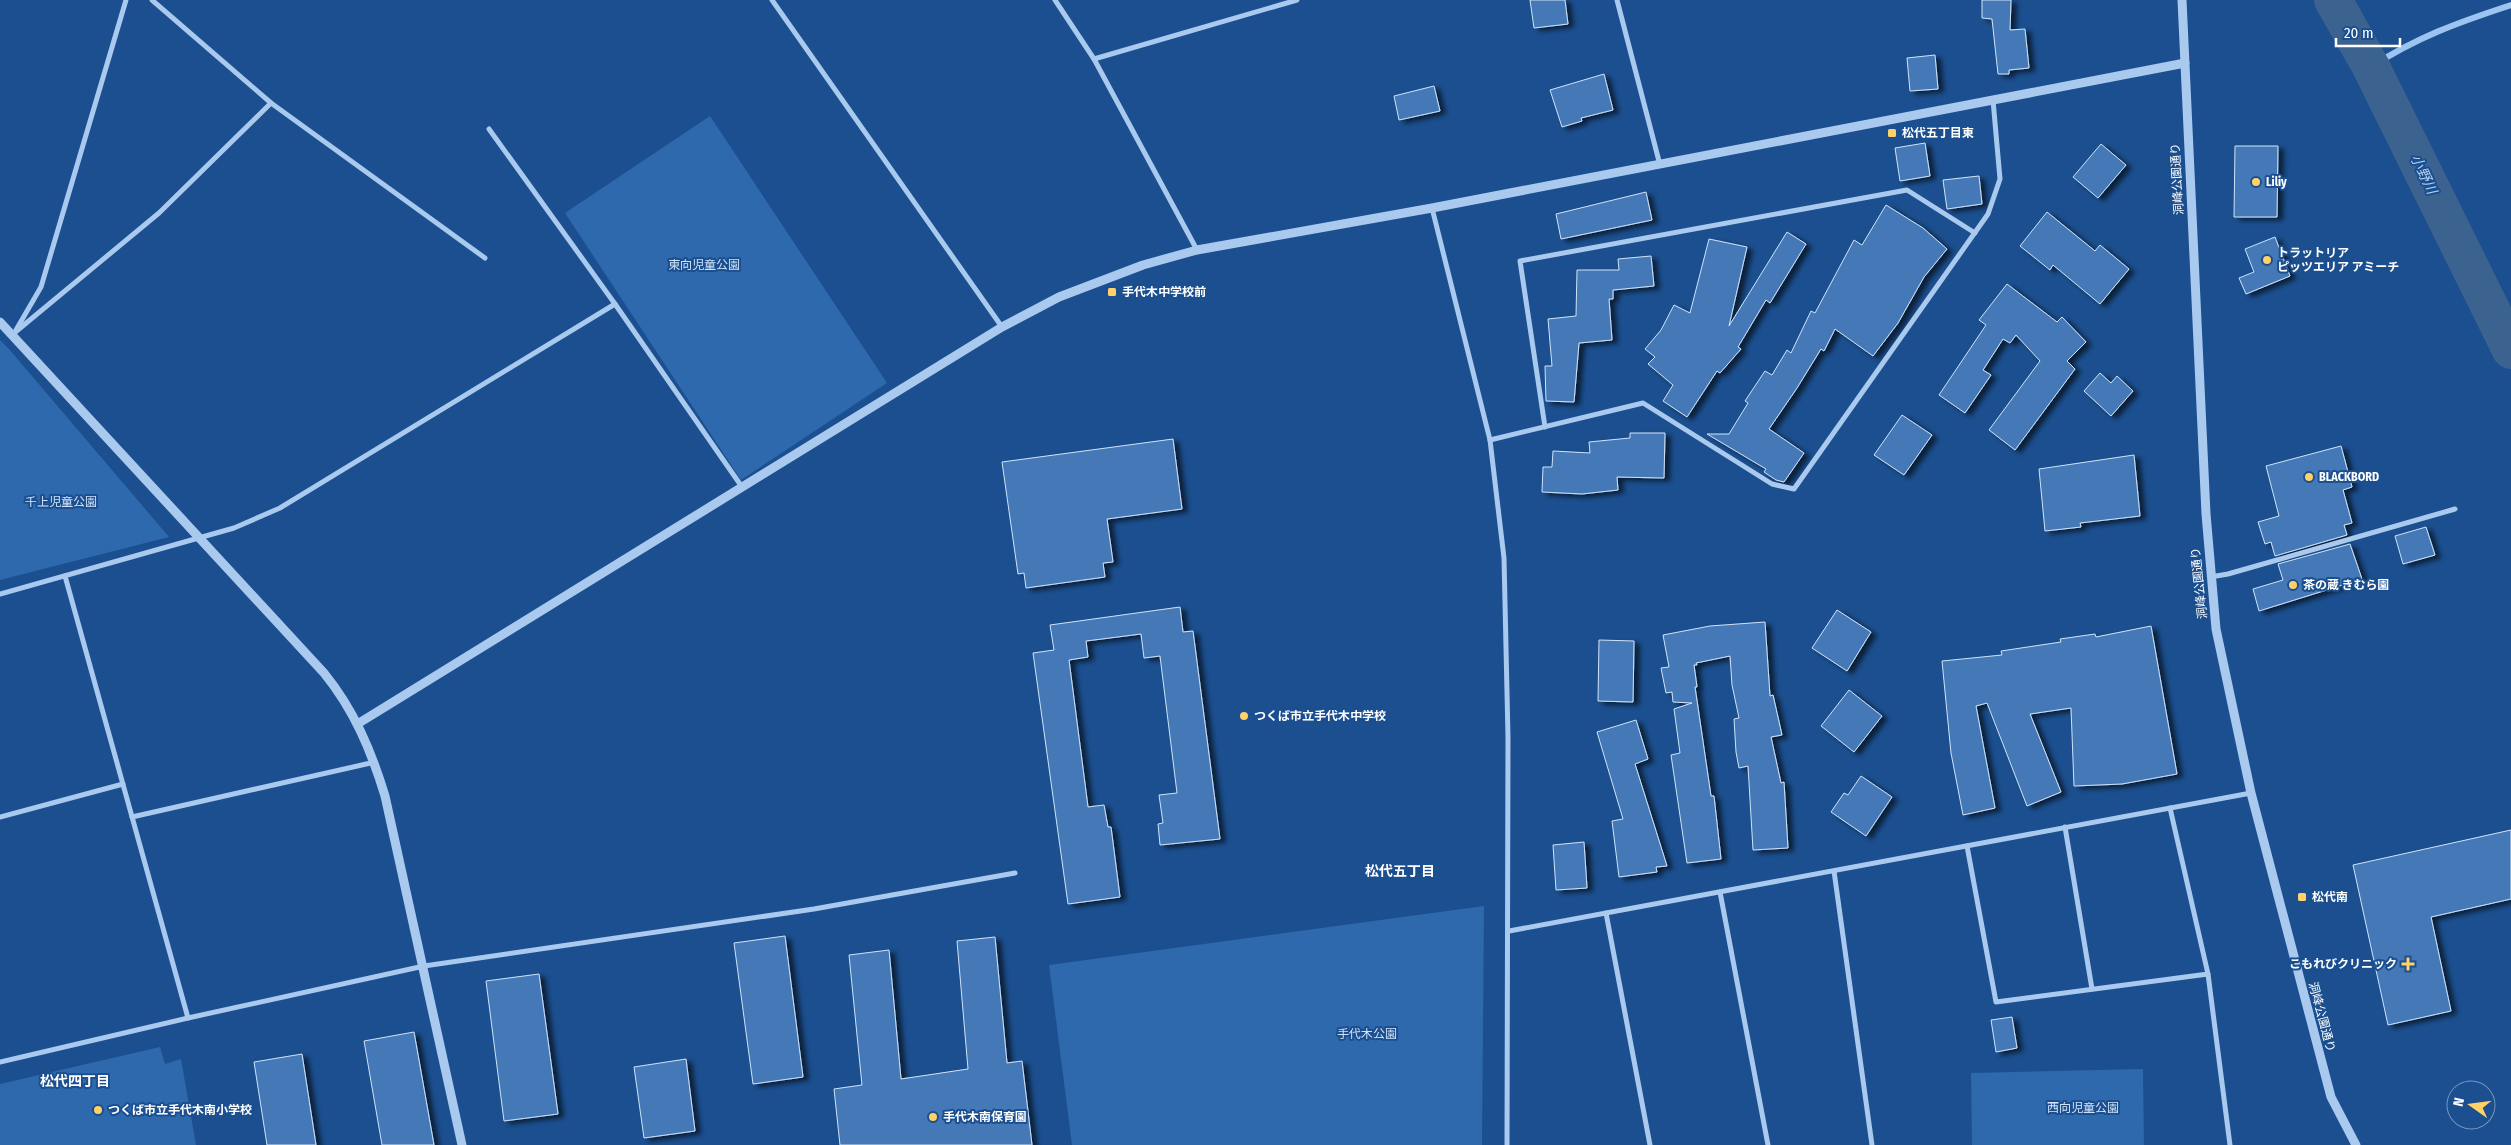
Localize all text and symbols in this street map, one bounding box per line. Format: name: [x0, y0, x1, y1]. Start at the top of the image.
scale bar: [2336, 15, 2400, 47]
text: 20 m: [2344, 24, 2374, 42]
place label: 松代五丁目東: [1902, 126, 1974, 140]
marker: 松代五丁目東: [1886, 127, 1898, 139]
street label: 洞峰公園通り: [2168, 143, 2186, 215]
water label: 小野川: [2407, 152, 2441, 199]
place label: Liliy: [2266, 175, 2287, 189]
marker: Liliy: [2250, 176, 2262, 188]
place label: トラットリア ピッツエリア アミーチ: [2277, 246, 2399, 274]
marker: トラットリア ピッツエリア アミーチ: [2261, 254, 2273, 266]
park label: 東向児童公園: [668, 258, 740, 272]
place label: 手代木中学校前: [1122, 285, 1206, 299]
marker: 手代木中学校前: [1106, 286, 1118, 298]
place label: BLACKBORD: [2319, 470, 2379, 484]
marker: BLACKBORD: [2303, 471, 2315, 483]
park label: 千上児童公園: [25, 495, 97, 509]
street label: 洞峰公園通り: [2188, 546, 2210, 620]
place label: 茶の蔵 きむら園: [2303, 578, 2390, 592]
marker: 茶の蔵 きむら園: [2287, 579, 2299, 591]
place label: つくば市立手代木中学校: [1254, 709, 1386, 723]
marker: つくば市立手代木中学校: [1238, 710, 1250, 722]
district label: 松代五丁目: [1365, 863, 1435, 880]
place label: 松代南: [2312, 890, 2348, 904]
marker: 松代南: [2296, 891, 2308, 903]
place label: こもれびクリニック: [2289, 957, 2397, 971]
marker: こもれびクリニック: [2401, 957, 2415, 971]
street label: 洞峰公園通り: [2306, 980, 2338, 1054]
park label: 手代木公園: [1337, 1027, 1397, 1041]
district label: 松代四丁目: [40, 1073, 110, 1090]
north arrow: [2446, 1080, 2496, 1130]
text: N: [2450, 1096, 2468, 1108]
park label: 西向児童公園: [2047, 1101, 2119, 1115]
place label: つくば市立手代木南小学校: [108, 1103, 252, 1117]
marker: つくば市立手代木南小学校: [92, 1104, 104, 1116]
place label: 手代木南保育園: [943, 1110, 1027, 1124]
marker: 手代木南保育園: [927, 1111, 939, 1123]

